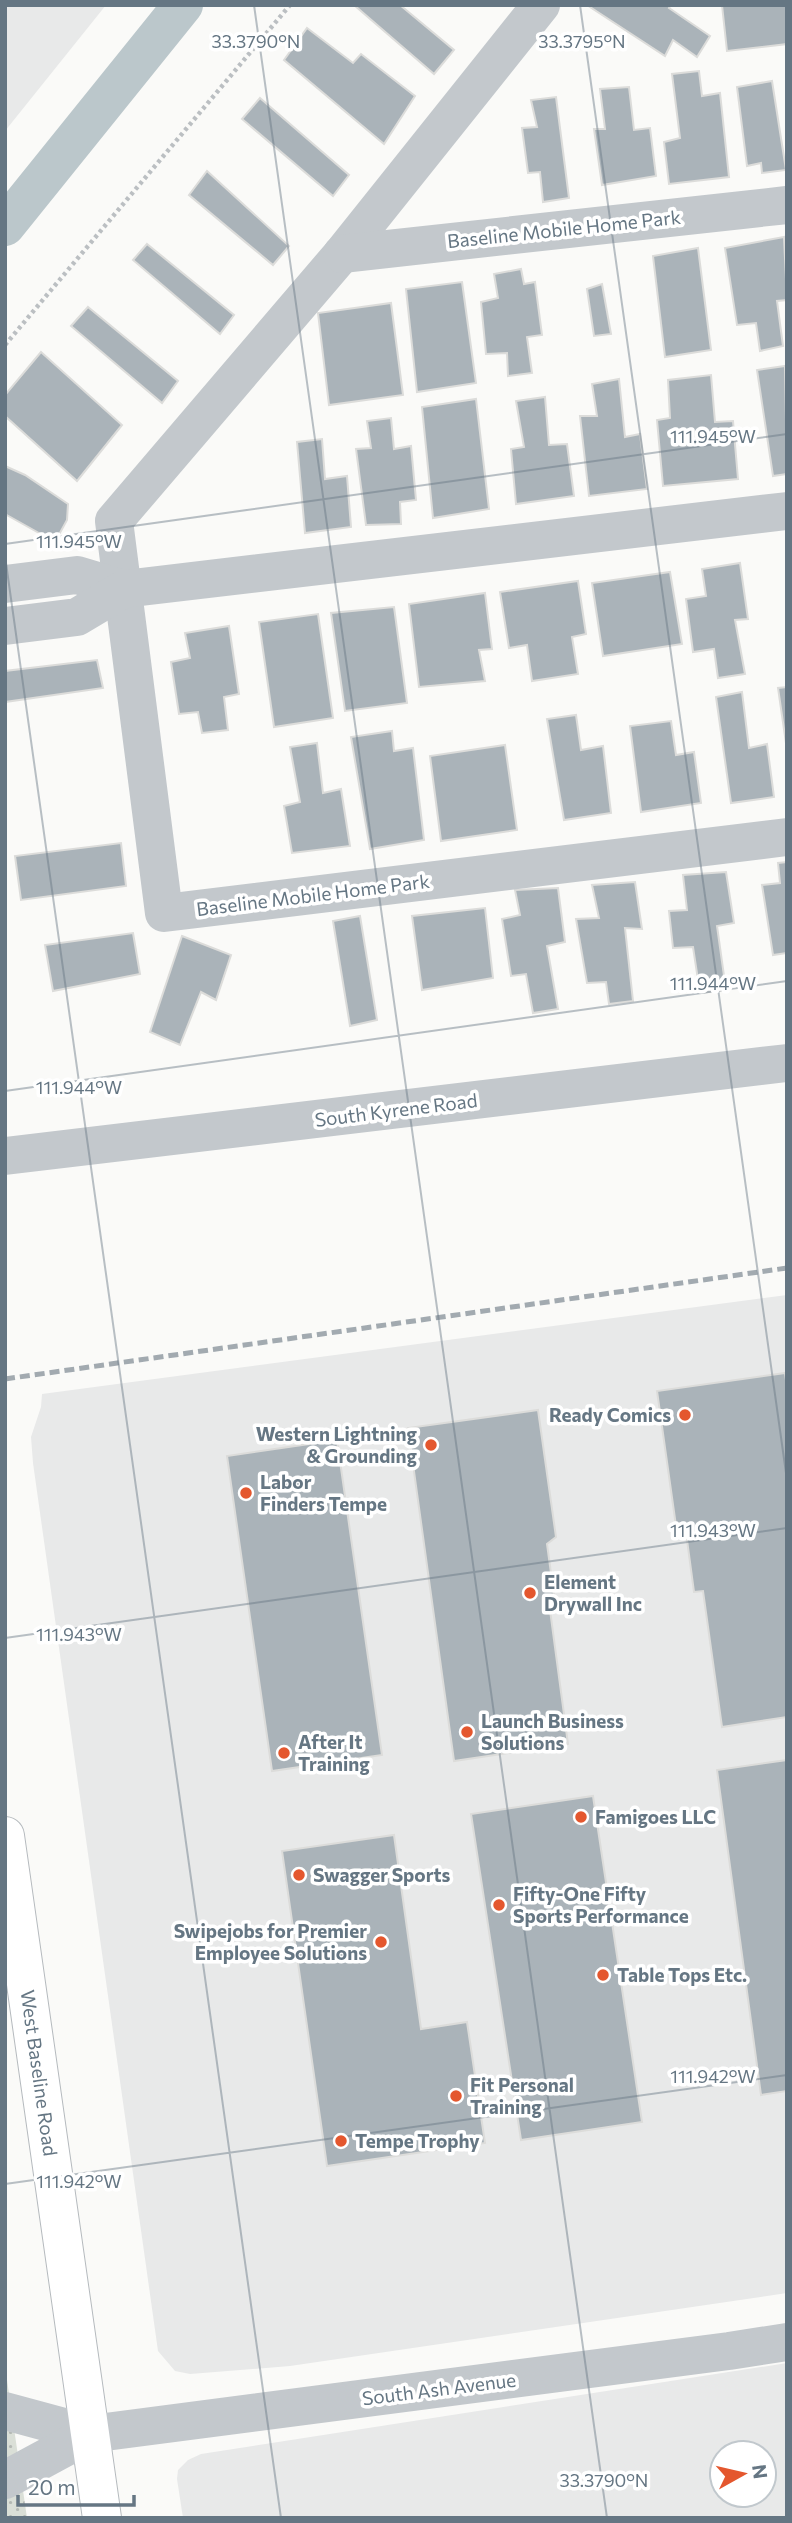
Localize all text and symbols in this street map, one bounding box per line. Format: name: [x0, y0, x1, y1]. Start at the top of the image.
text: 33.3790°N: [212, 30, 300, 52]
text: 33.3795°N: [538, 30, 626, 52]
street label: Baseline Mobile Home Park: [446, 205, 682, 252]
text: 111.945°W: [670, 425, 756, 447]
text: 111.945°W: [36, 530, 122, 552]
street label: Baseline Mobile Home Park: [195, 869, 431, 920]
text: 111.944°W: [670, 972, 756, 994]
text: 111.944°W: [36, 1076, 122, 1098]
street label: South Kyrene Road: [313, 1088, 479, 1131]
place label: Ready Comics: [549, 1403, 671, 1426]
marker: Ready Comics: [677, 1407, 693, 1423]
place label: Western Lightning & Grounding: [256, 1422, 418, 1467]
marker: Western Lightning & Grounding: [423, 1437, 439, 1453]
place label: Labor Finders Tempe: [260, 1470, 387, 1515]
marker: Labor Finders Tempe: [238, 1485, 254, 1501]
text: 111.943°W: [670, 1519, 756, 1541]
place label: Element Drywall Inc: [544, 1570, 642, 1615]
marker: Element Drywall Inc: [522, 1585, 538, 1601]
text: 111.943°W: [36, 1623, 122, 1645]
place label: Launch Business Solutions: [481, 1709, 624, 1754]
marker: Launch Business Solutions: [459, 1724, 475, 1740]
place label: After It Training: [298, 1730, 370, 1775]
marker: After It Training: [276, 1745, 292, 1761]
place label: Famigoes LLC: [595, 1805, 716, 1828]
marker: Famigoes LLC: [573, 1809, 589, 1825]
place label: Swagger Sports: [313, 1863, 451, 1886]
marker: Swagger Sports: [291, 1867, 307, 1883]
place label: Fifty-One Fifty Sports Performance: [513, 1882, 689, 1927]
marker: Fifty-One Fifty Sports Performance: [491, 1897, 507, 1913]
place label: Swipejobs for Premier Employee Solutions: [174, 1919, 367, 1964]
marker: Swipejobs for Premier Employee Solutions: [373, 1934, 389, 1950]
place label: Table Tops Etc.: [617, 1963, 747, 1986]
marker: Table Tops Etc.: [595, 1967, 611, 1983]
street label: West Baseline Road: [16, 1988, 63, 2158]
text: 111.942°W: [670, 2065, 756, 2087]
place label: Fit Personal Training: [470, 2073, 574, 2118]
marker: Fit Personal Training: [448, 2088, 464, 2104]
place label: Tempe Trophy: [355, 2129, 480, 2152]
marker: Tempe Trophy: [333, 2133, 349, 2149]
text: 111.942°W: [36, 2170, 122, 2192]
street label: South Ash Avenue: [361, 2368, 517, 2409]
north arrow: [708, 2439, 778, 2509]
text: N: [748, 2463, 773, 2480]
scale bar: [18, 2464, 133, 2508]
text: 33.3790°N: [560, 2469, 648, 2491]
text: 20 m: [28, 2474, 76, 2499]

